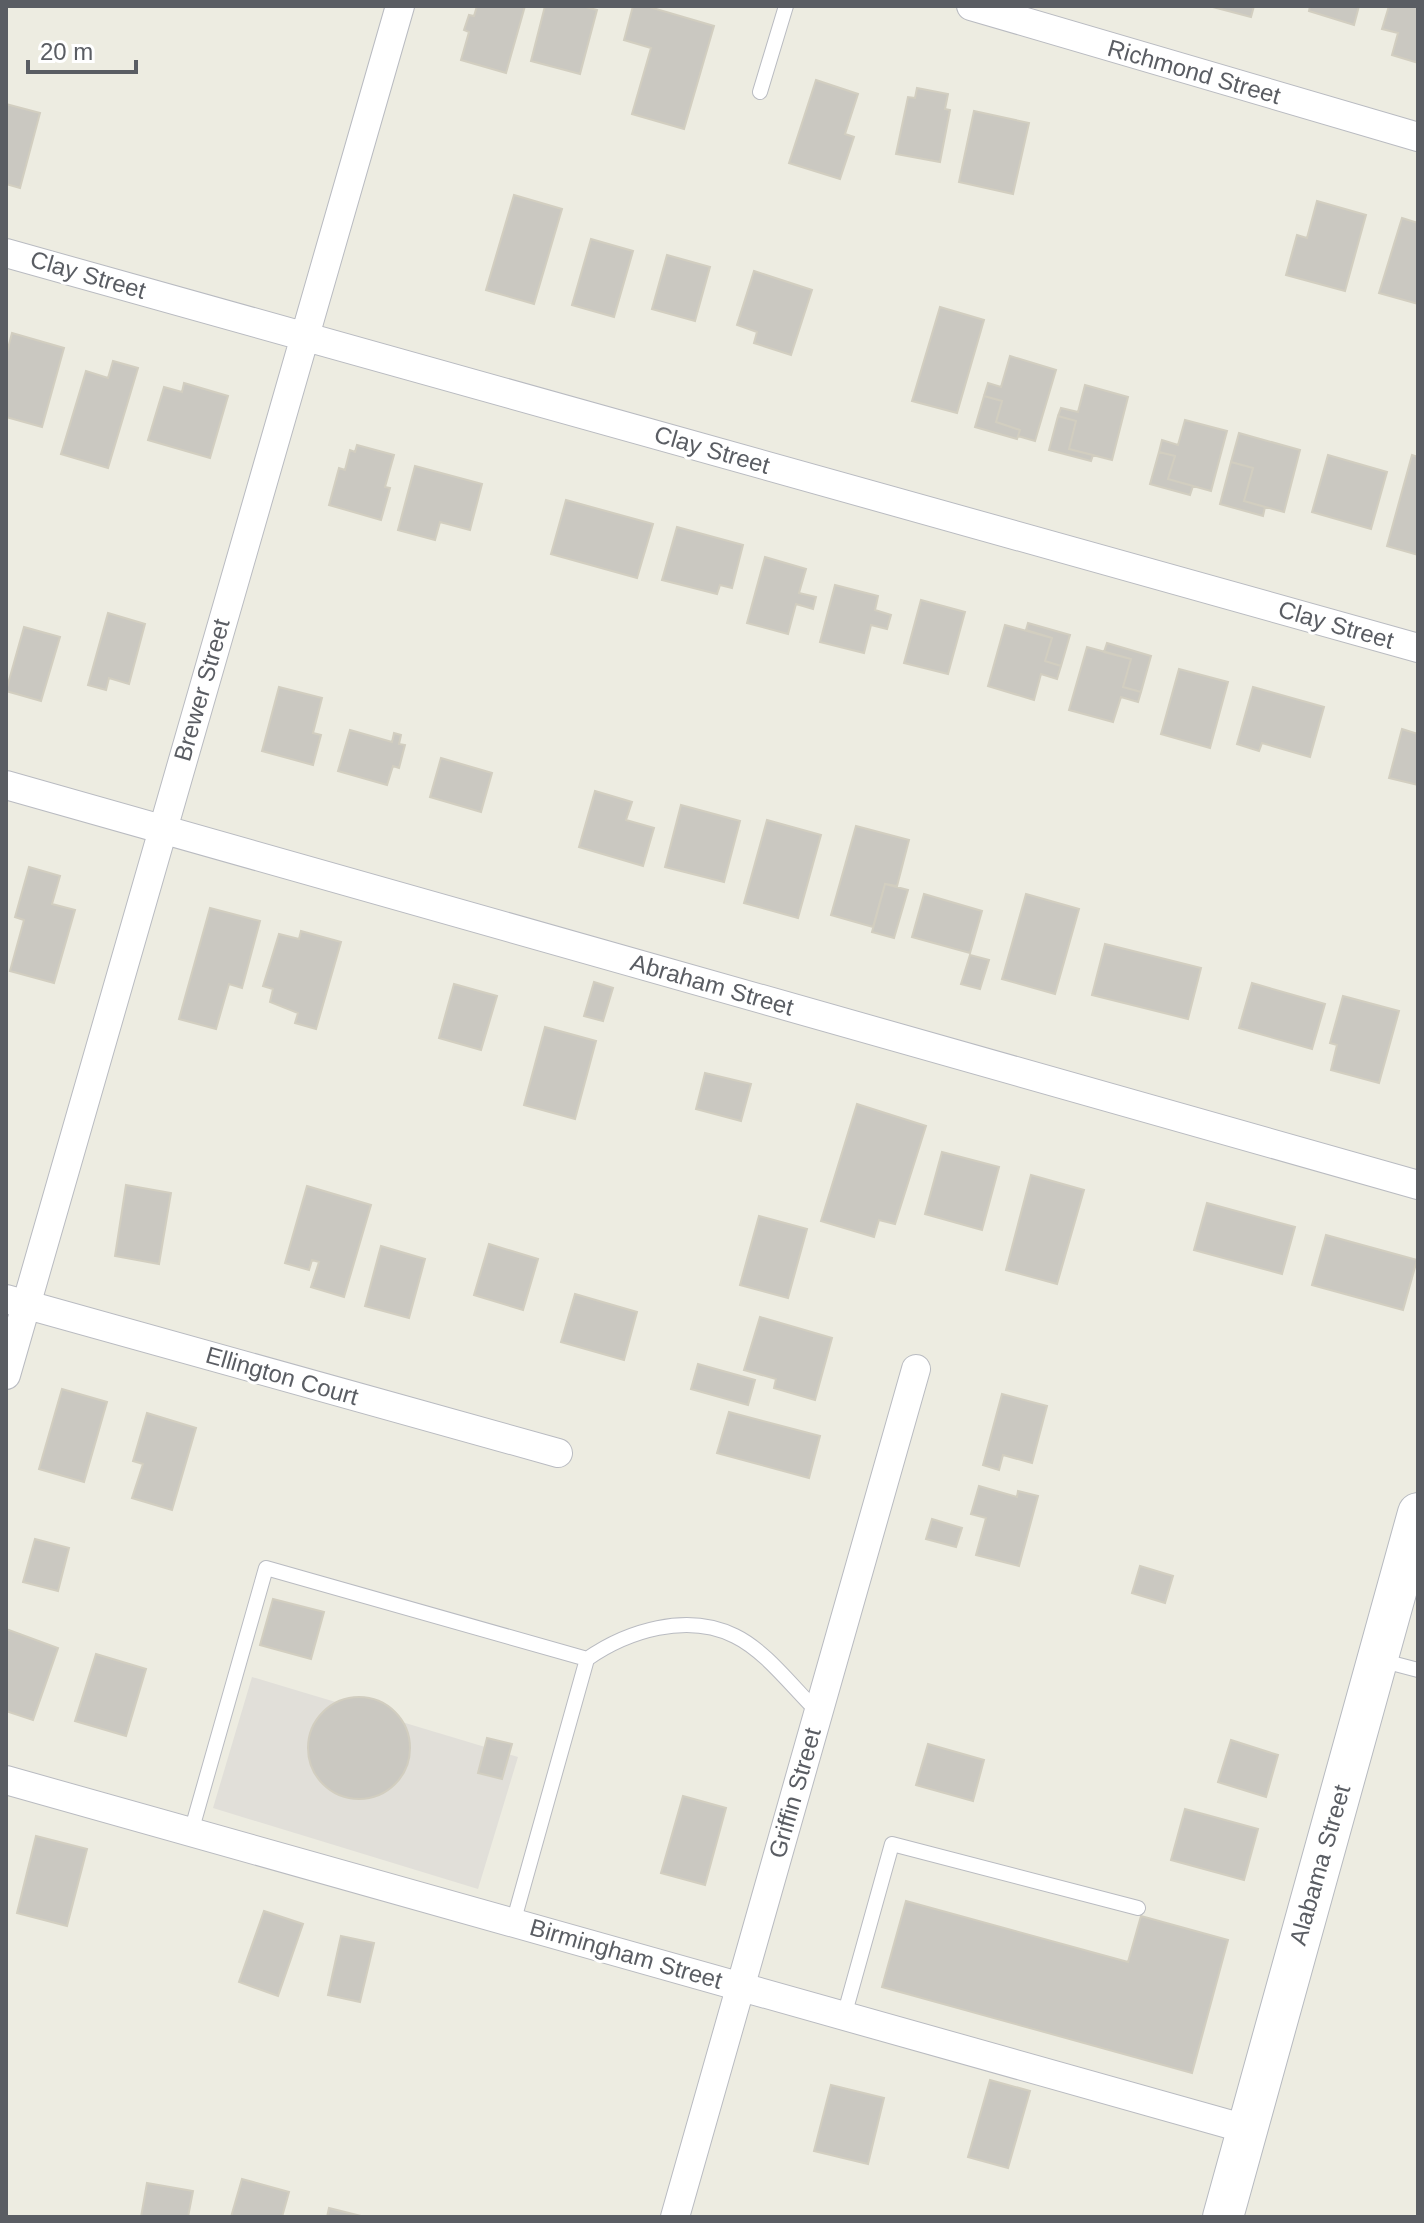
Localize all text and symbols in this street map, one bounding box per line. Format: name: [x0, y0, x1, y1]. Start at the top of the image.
scale bar: [28, 24, 136, 74]
street label: Richmond Street: [1105, 34, 1284, 109]
text: 20 m: [40, 38, 93, 65]
street label: Clay Street: [27, 245, 149, 304]
street label: Clay Street: [651, 420, 773, 479]
street label: Clay Street: [1275, 595, 1397, 654]
street label: Brewer Street: [168, 615, 235, 764]
street label: Abraham Street: [628, 948, 797, 1021]
street label: Ellington Court: [203, 1341, 362, 1410]
street label: Griffin Street: [763, 1724, 826, 1861]
street label: Alabama Street: [1284, 1781, 1355, 1948]
street label: Birmingham Street: [527, 1913, 726, 1994]

